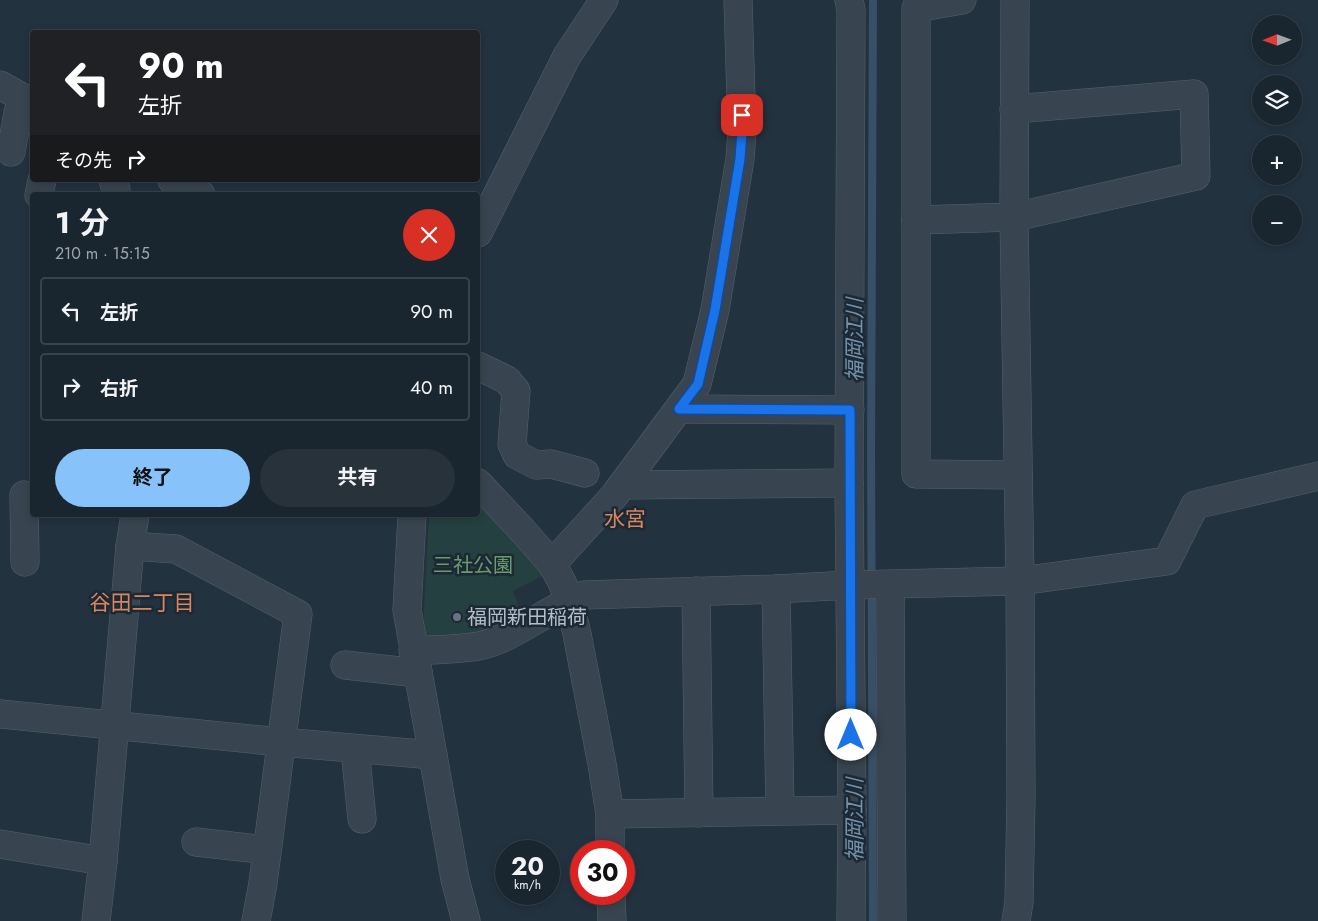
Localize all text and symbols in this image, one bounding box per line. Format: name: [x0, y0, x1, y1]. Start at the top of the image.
north arrow: [1252, 15, 1302, 65]
map controls: [1252, 15, 1302, 245]
text: 90 m: [138, 41, 224, 91]
icon: left: [55, 50, 120, 115]
button: layers: [1252, 75, 1302, 125]
text: 左折: [138, 89, 182, 121]
pin: [721, 94, 763, 136]
icon: arrive: [728, 101, 756, 129]
button: +: [1252, 135, 1302, 185]
icon: right: [122, 145, 150, 173]
text: その先: [55, 147, 112, 174]
button: −: [1252, 195, 1302, 245]
text: 1 分: [55, 201, 109, 244]
button: close: [403, 209, 455, 261]
text: 210 m · 15:15: [55, 242, 150, 265]
water label: 福岡江川: [840, 296, 870, 382]
icon: left: [57, 297, 85, 325]
text: 90 m: [410, 298, 453, 325]
text: 左折: [100, 299, 138, 326]
icon: right: [57, 373, 85, 401]
text: 40 m: [410, 374, 453, 401]
text: 右折: [100, 375, 138, 402]
button: 終了: [55, 449, 250, 507]
button: 共有: [260, 449, 455, 507]
district label: 水宮: [604, 504, 646, 534]
park label: 三社公園: [433, 551, 513, 580]
district label: 谷田二丁目: [90, 588, 195, 618]
place label: 福岡新田稲荷: [467, 603, 587, 632]
marker: 福岡新田稲荷: [451, 611, 463, 623]
position arrow: [824, 708, 876, 760]
water label: 福岡江川: [840, 776, 870, 862]
speed limit sign: 30: [570, 840, 635, 905]
text: 20: [511, 848, 544, 884]
text: km/h: [514, 876, 541, 894]

